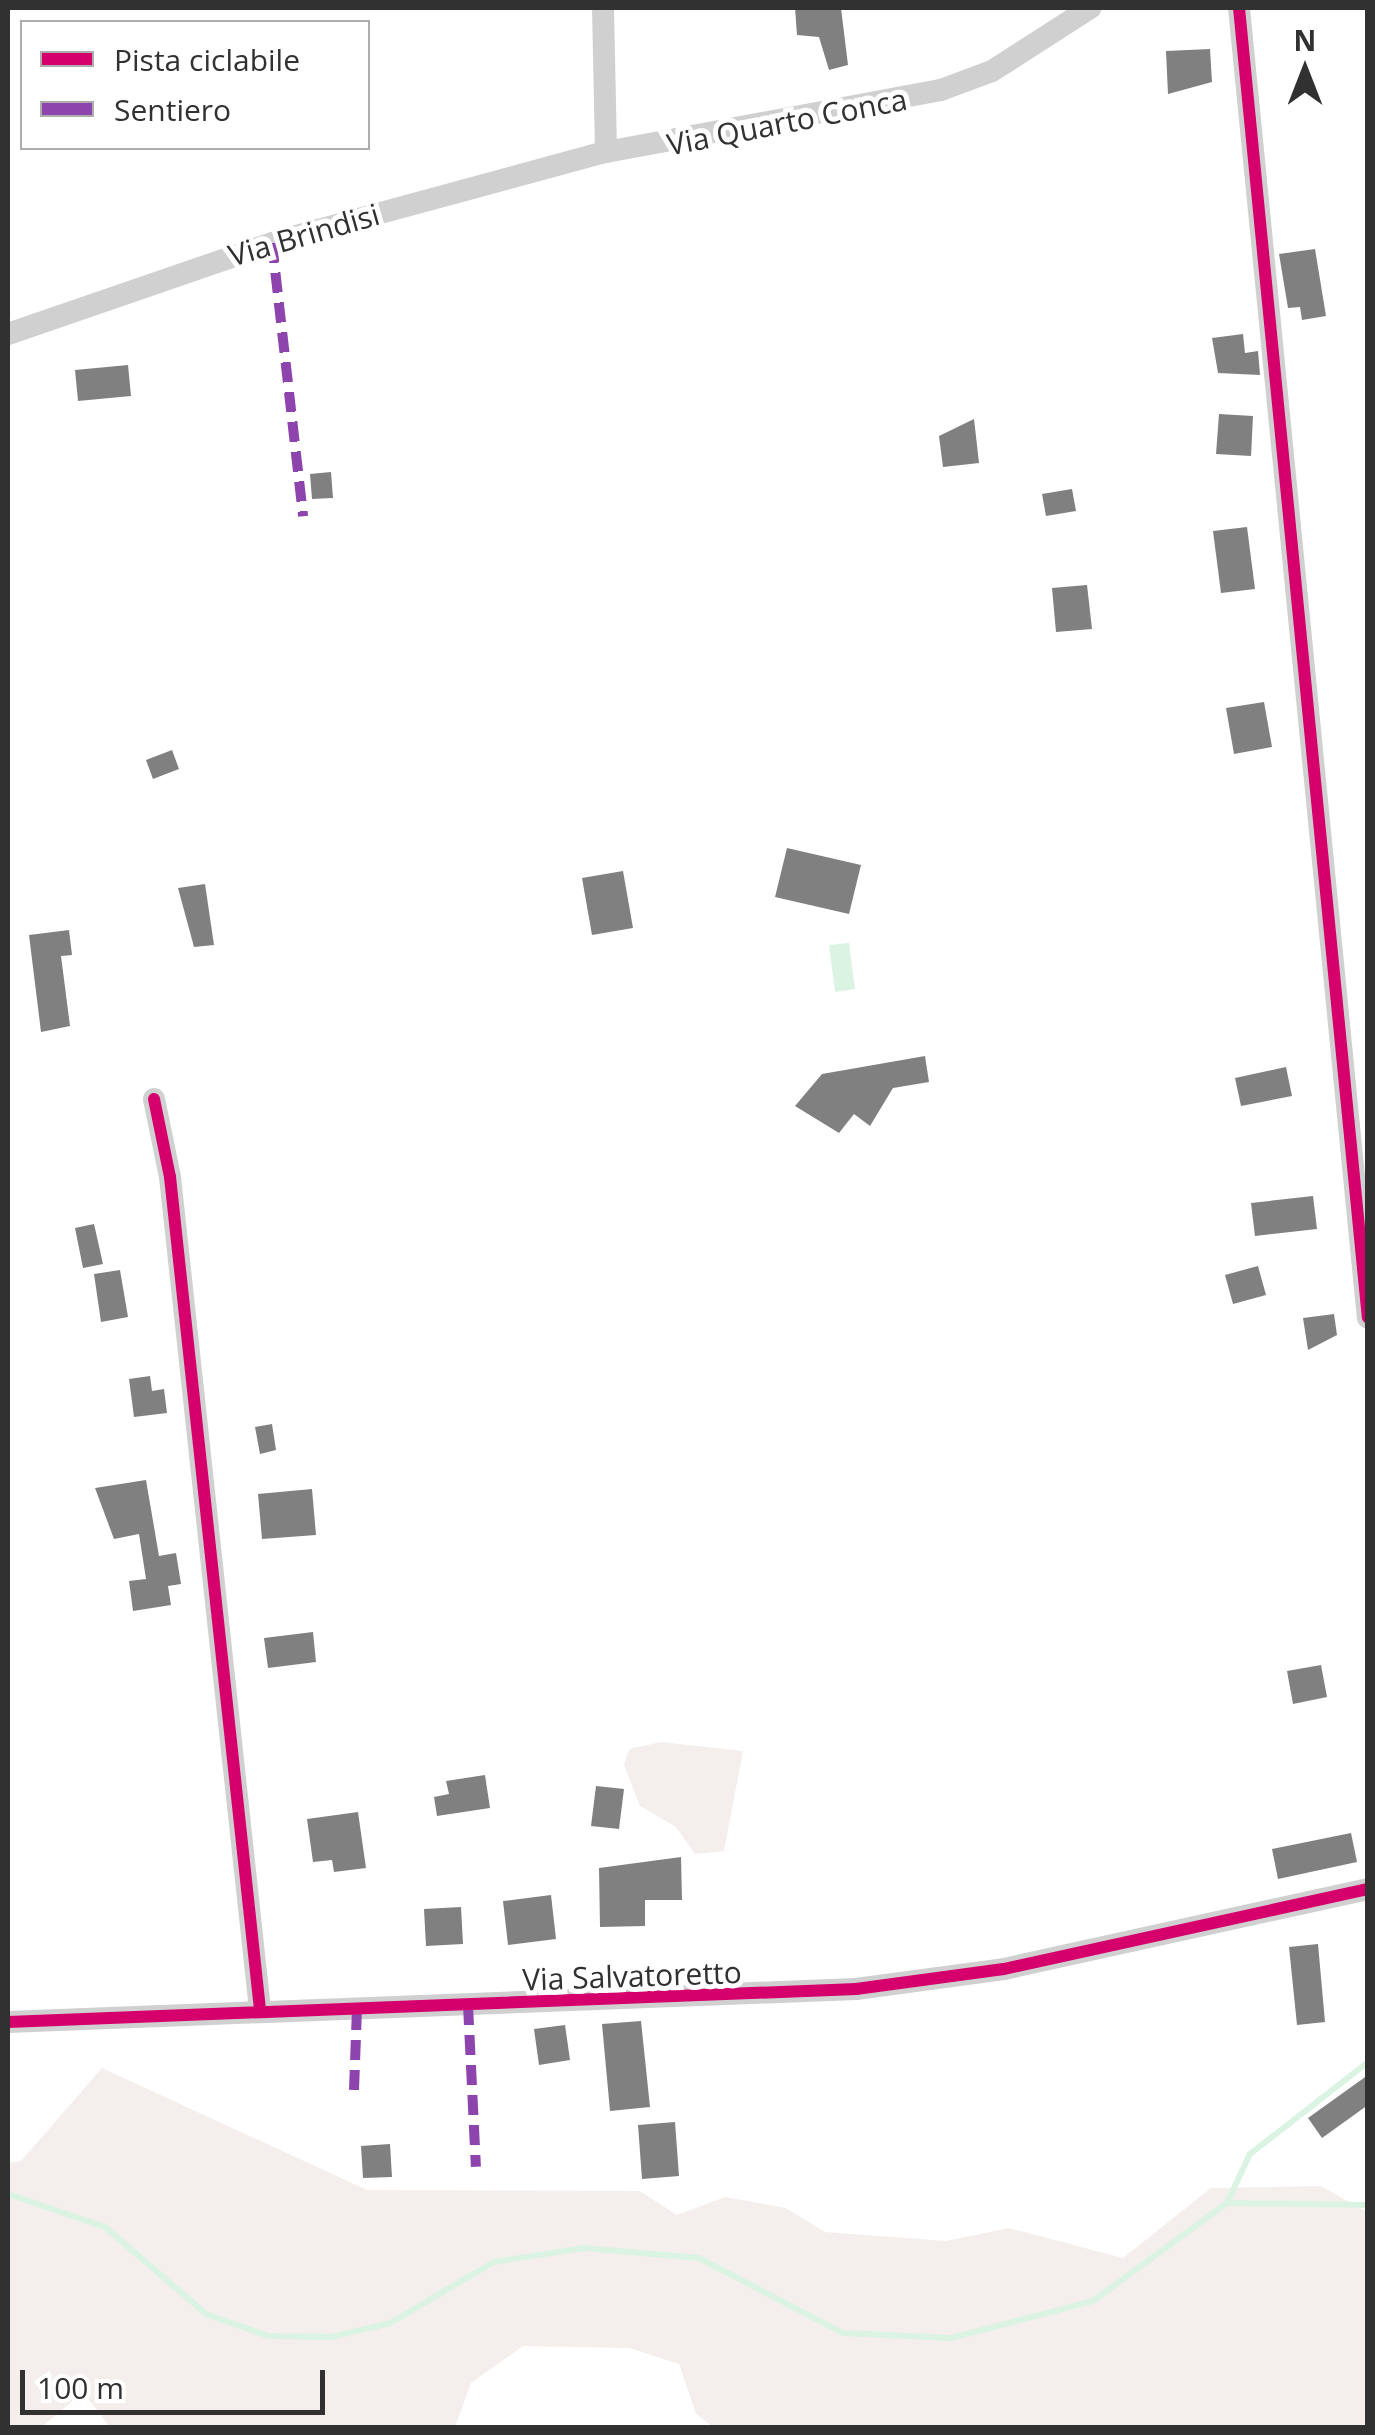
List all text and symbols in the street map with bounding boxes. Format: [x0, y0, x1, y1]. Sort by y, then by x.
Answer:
legend [20, 20, 370, 150]
north arrow [1255, 20, 1355, 120]
text: N [1294, 21, 1316, 59]
text: Pista ciclabile [114, 39, 300, 80]
street label: Via Quarto Conca [664, 81, 910, 163]
text: Sentiero [114, 89, 231, 130]
street label: Via Brindisi [224, 196, 384, 274]
street label: Via Salvatoretto [522, 1954, 742, 1998]
scale bar [25, 2350, 330, 2412]
text: 100 m [37, 2367, 124, 2408]

